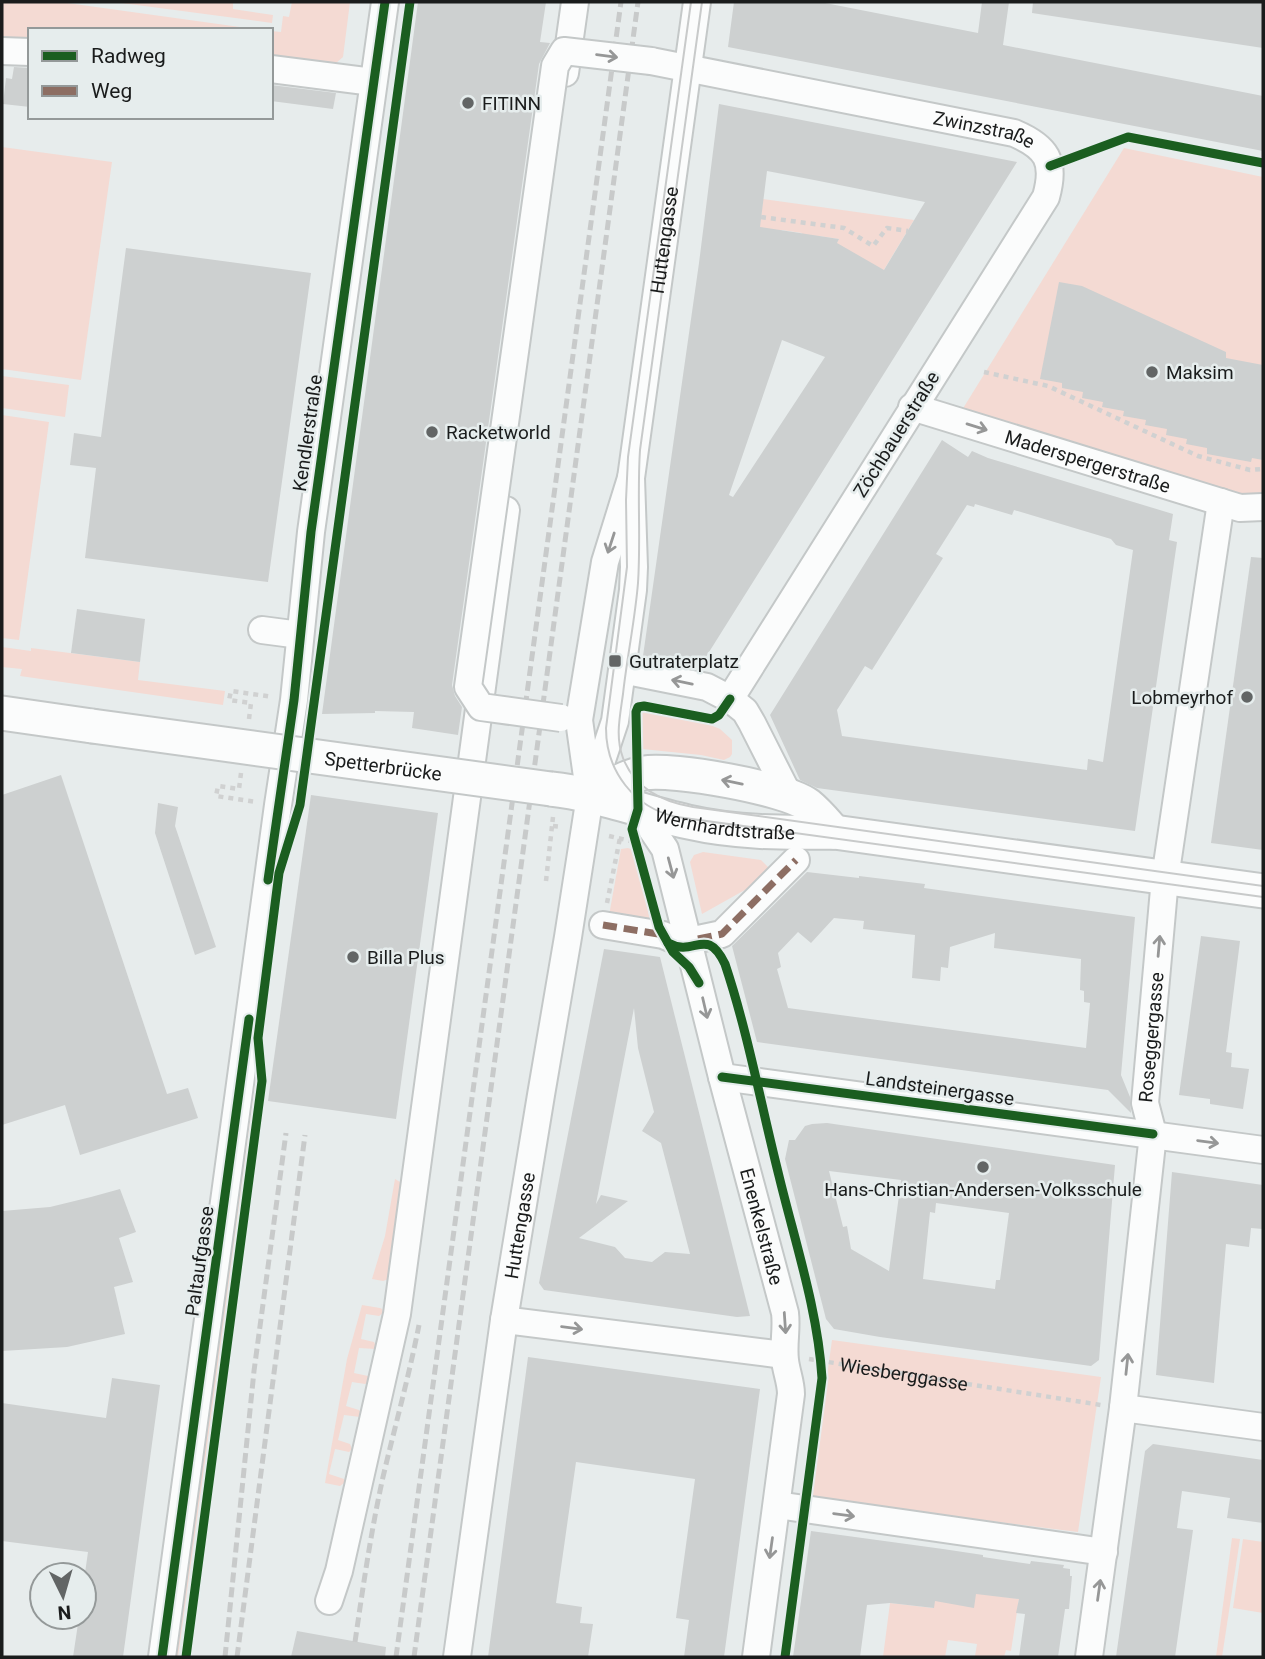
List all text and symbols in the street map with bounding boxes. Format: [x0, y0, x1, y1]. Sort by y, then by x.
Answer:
legend [28, 28, 273, 119]
text: Radweg [91, 44, 166, 68]
one-way arrow [595, 49, 618, 62]
text: Weg [91, 79, 132, 103]
place label: FITINN [482, 92, 541, 115]
marker: FITINN [460, 95, 476, 111]
street label: Zwinzstraße [931, 106, 1039, 153]
street label: Huttengasse [646, 185, 683, 295]
place label: Maksim [1166, 361, 1234, 384]
marker: Maksim [1144, 364, 1160, 380]
street label: Zöchbauerstraße [848, 367, 944, 502]
street label: Kendlerstraße [288, 373, 327, 493]
place label: Racketworld [446, 421, 551, 444]
one-way arrow [966, 422, 988, 435]
marker: Racketworld [424, 424, 440, 440]
street label: Maderspergerstraße [1002, 425, 1173, 498]
one-way arrow [604, 532, 616, 554]
place label: Gutraterplatz [629, 650, 739, 673]
marker: Gutraterplatz [607, 653, 623, 669]
one-way arrow [671, 675, 694, 689]
place label: Lobmeyrhof [1131, 686, 1233, 709]
marker: Lobmeyrhof [1239, 689, 1255, 705]
street label: Spetterbrücke [323, 747, 443, 786]
one-way arrow [721, 775, 744, 788]
street label: Wernhardtstraße [652, 803, 795, 844]
one-way arrow [665, 857, 678, 879]
one-way arrow [1153, 935, 1166, 957]
place label: Billa Plus [367, 946, 445, 969]
marker: Billa Plus [345, 949, 361, 965]
street label: Roseggergasse [1134, 971, 1169, 1103]
one-way arrow [699, 996, 712, 1018]
street label: Landsteinergasse [864, 1067, 1016, 1110]
one-way arrow [1196, 1136, 1219, 1149]
marker: Hans-Christian-Andersen-Volksschule [975, 1159, 991, 1175]
street label: Enenkelstraße [735, 1166, 788, 1288]
street label: Huttengasse [500, 1171, 540, 1281]
place label: Hans-Christian-Andersen-Volksschule [824, 1178, 1142, 1201]
street label: Paltaufgasse [180, 1205, 219, 1318]
one-way arrow [779, 1311, 792, 1334]
one-way arrow [560, 1322, 583, 1335]
street label: Wiesberggasse [838, 1353, 970, 1396]
one-way arrow [1121, 1353, 1134, 1376]
one-way arrow [832, 1508, 855, 1521]
one-way arrow [764, 1536, 777, 1559]
north arrow [28, 1561, 98, 1631]
one-way arrow [1092, 1579, 1105, 1602]
text: N [57, 1600, 72, 1624]

